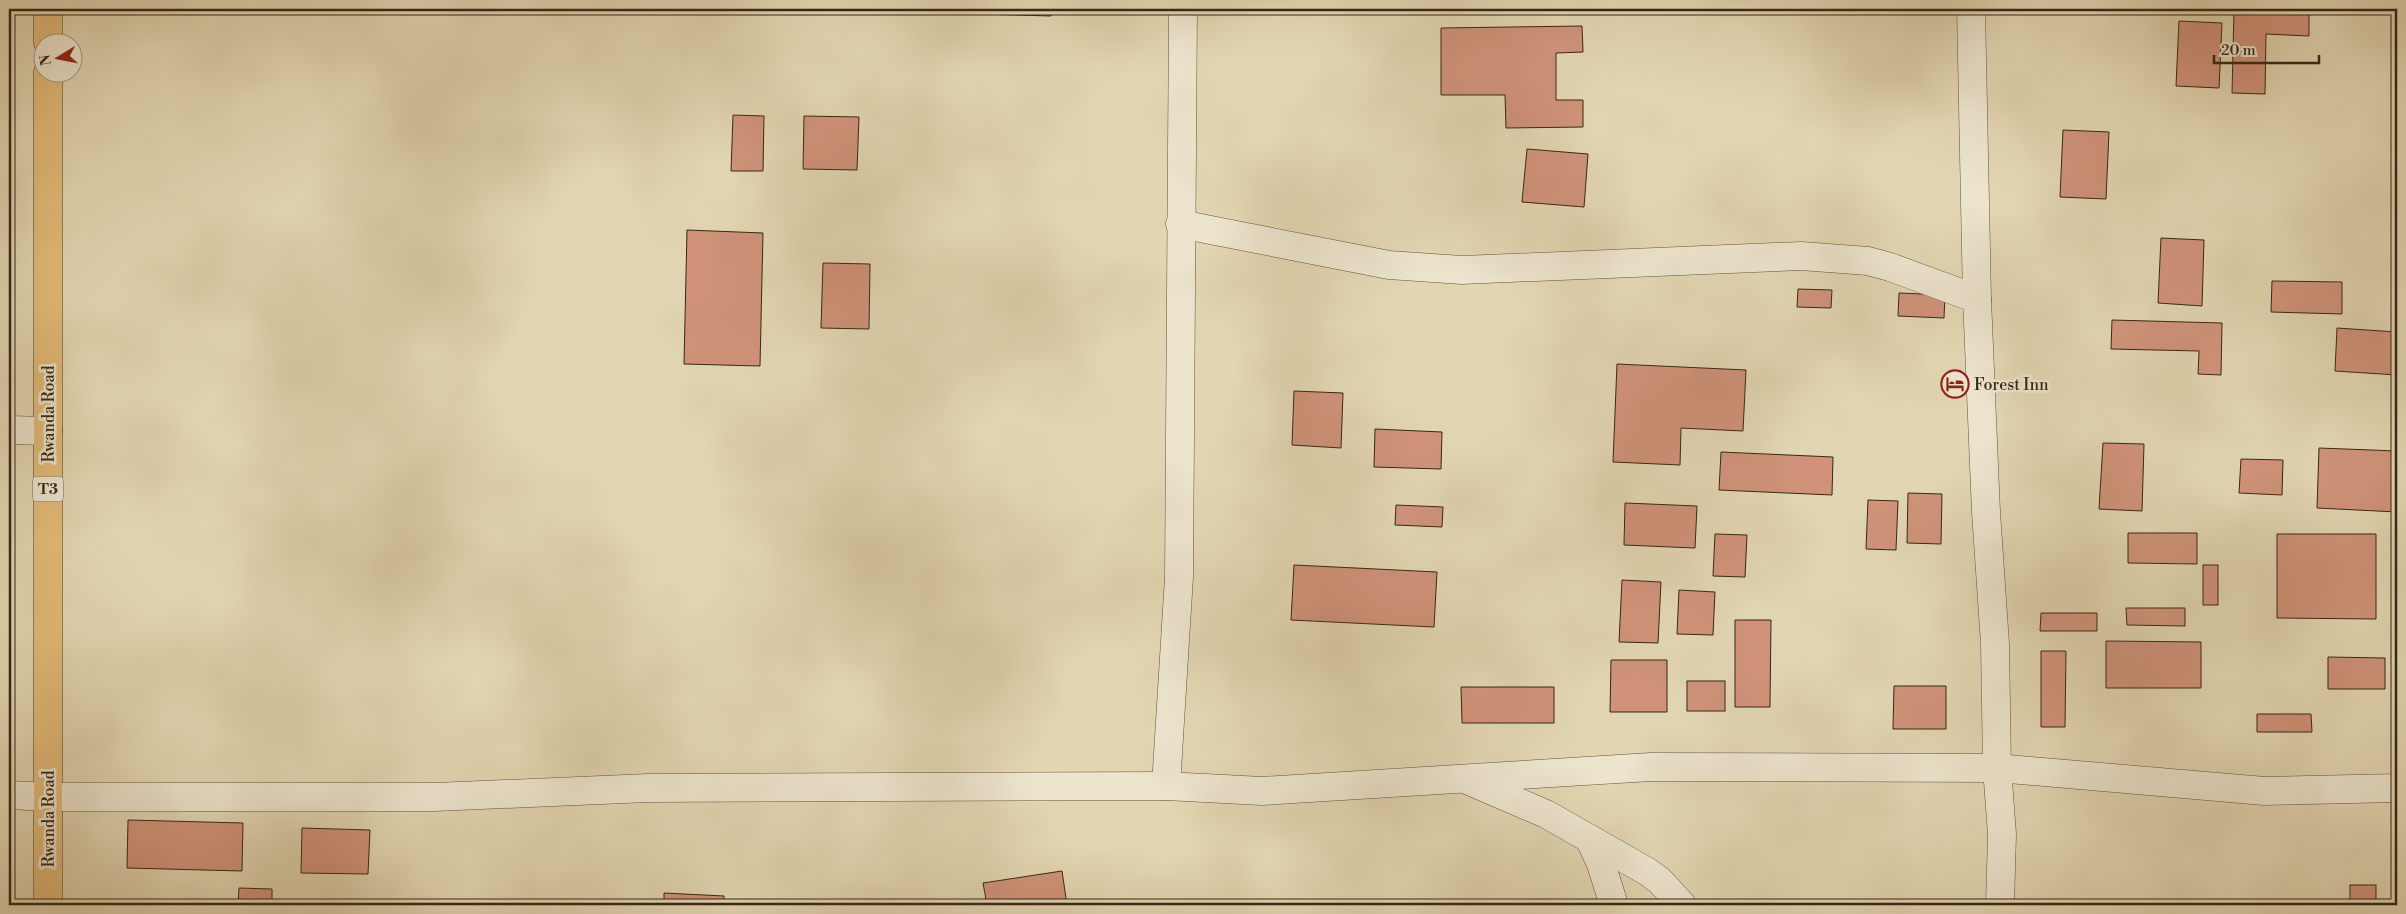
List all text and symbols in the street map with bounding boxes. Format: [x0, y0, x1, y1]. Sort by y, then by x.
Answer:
north arrow [32, 32, 82, 82]
scale bar [2214, 32, 2318, 64]
text: 20 m [2221, 41, 2256, 60]
text: N [36, 53, 56, 67]
street label: Rwanda Road [39, 365, 59, 463]
hotel icon: Forest Inn [1940, 369, 1970, 399]
place label: Forest Inn [1974, 375, 2049, 395]
road number: T3 [33, 476, 63, 502]
street label: Rwanda Road [39, 770, 59, 868]

